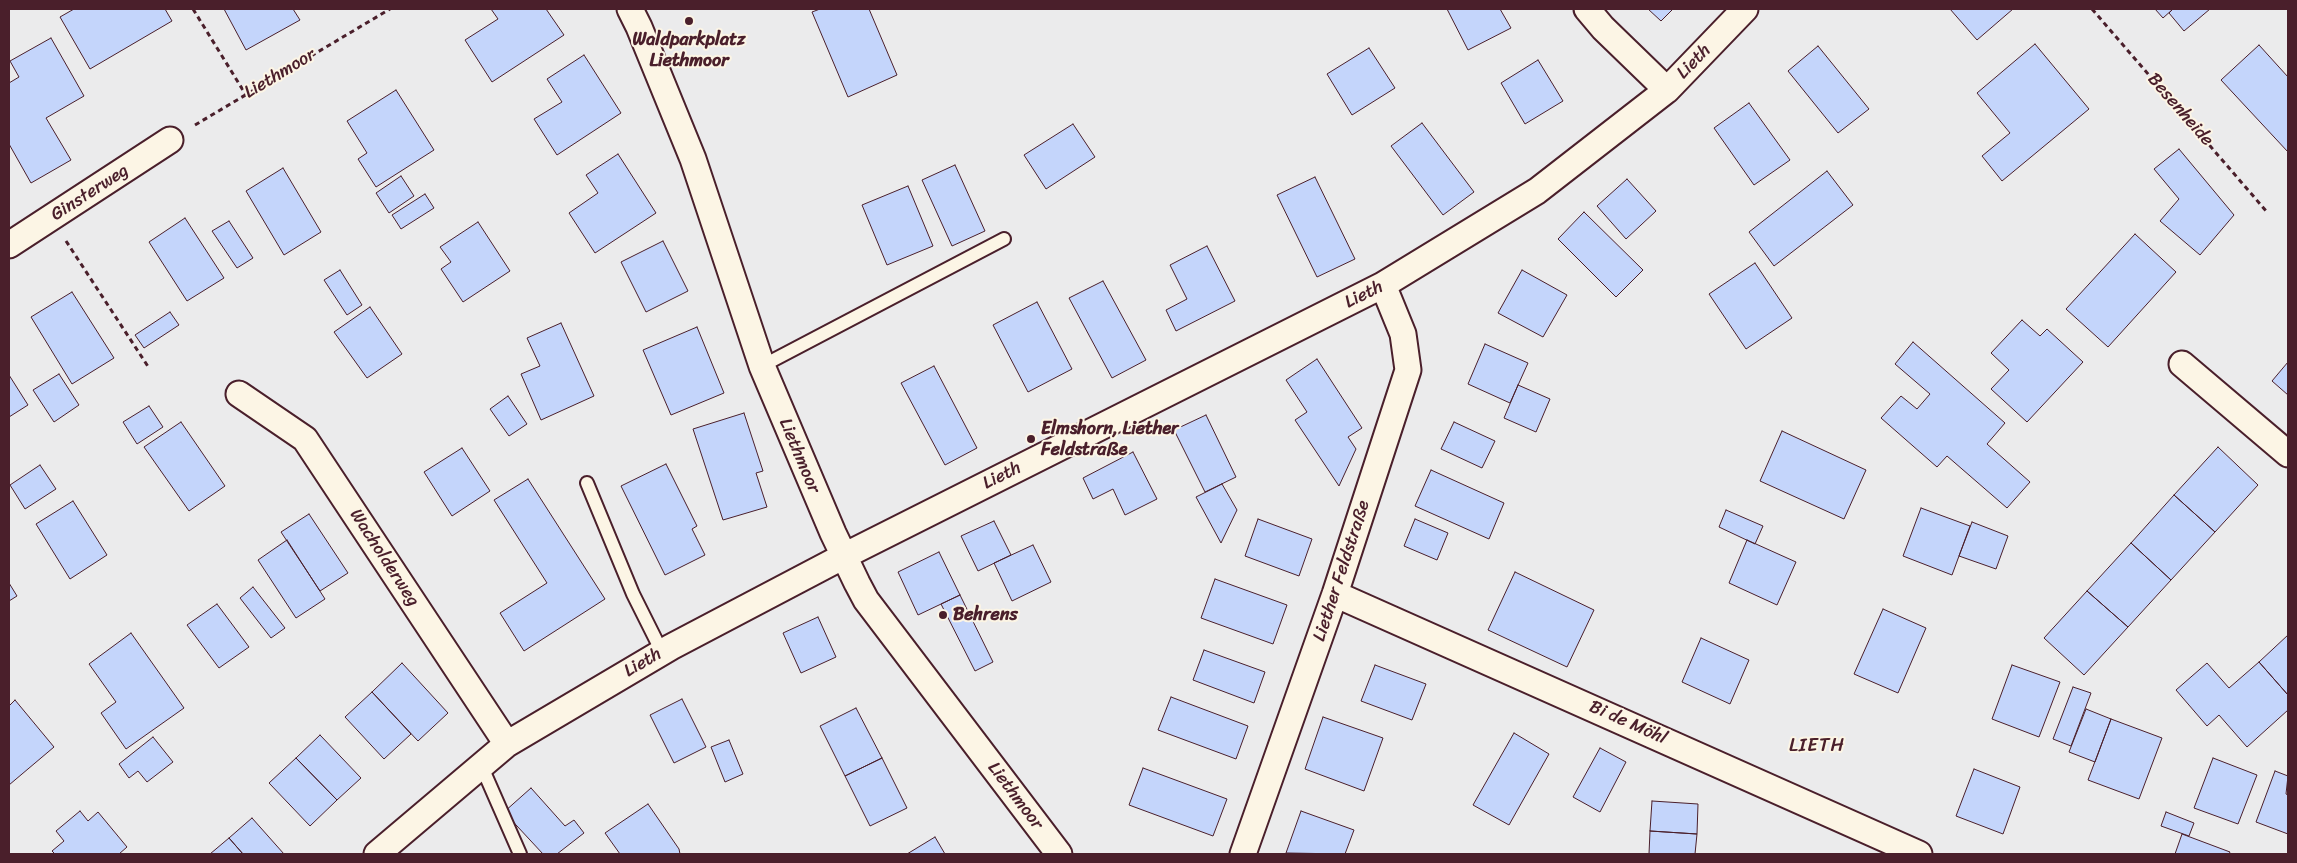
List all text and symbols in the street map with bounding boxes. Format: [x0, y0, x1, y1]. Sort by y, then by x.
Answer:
marker: Waldparkplatz Liethmoor [683, 15, 695, 27]
place label: Waldparkplatz Liethmoor [632, 29, 746, 72]
street label: Lieth [1672, 40, 1716, 84]
street label: Liethmoor [241, 44, 319, 104]
street label: Besenheide [2142, 69, 2218, 151]
street label: Ginsterweg [47, 160, 133, 226]
street label: Lieth [1341, 276, 1387, 314]
street label: Liethmoor [774, 415, 824, 497]
place label: Elmshorn, Liether Feldstraße [1041, 418, 1178, 460]
marker: Elmshorn, Liether Feldstraße [1025, 433, 1037, 445]
street label: Lieth [979, 457, 1025, 495]
street label: Liether Feldstraße [1309, 498, 1375, 644]
street label: Wacholderweg [344, 505, 424, 611]
place label: Behrens [953, 604, 1018, 626]
marker: Behrens [937, 609, 949, 621]
street label: Lieth [620, 643, 666, 683]
street label: Bi de Möhl [1586, 696, 1670, 750]
district label: LIETH [1789, 735, 1845, 757]
street label: Liethmoor [983, 758, 1047, 834]

